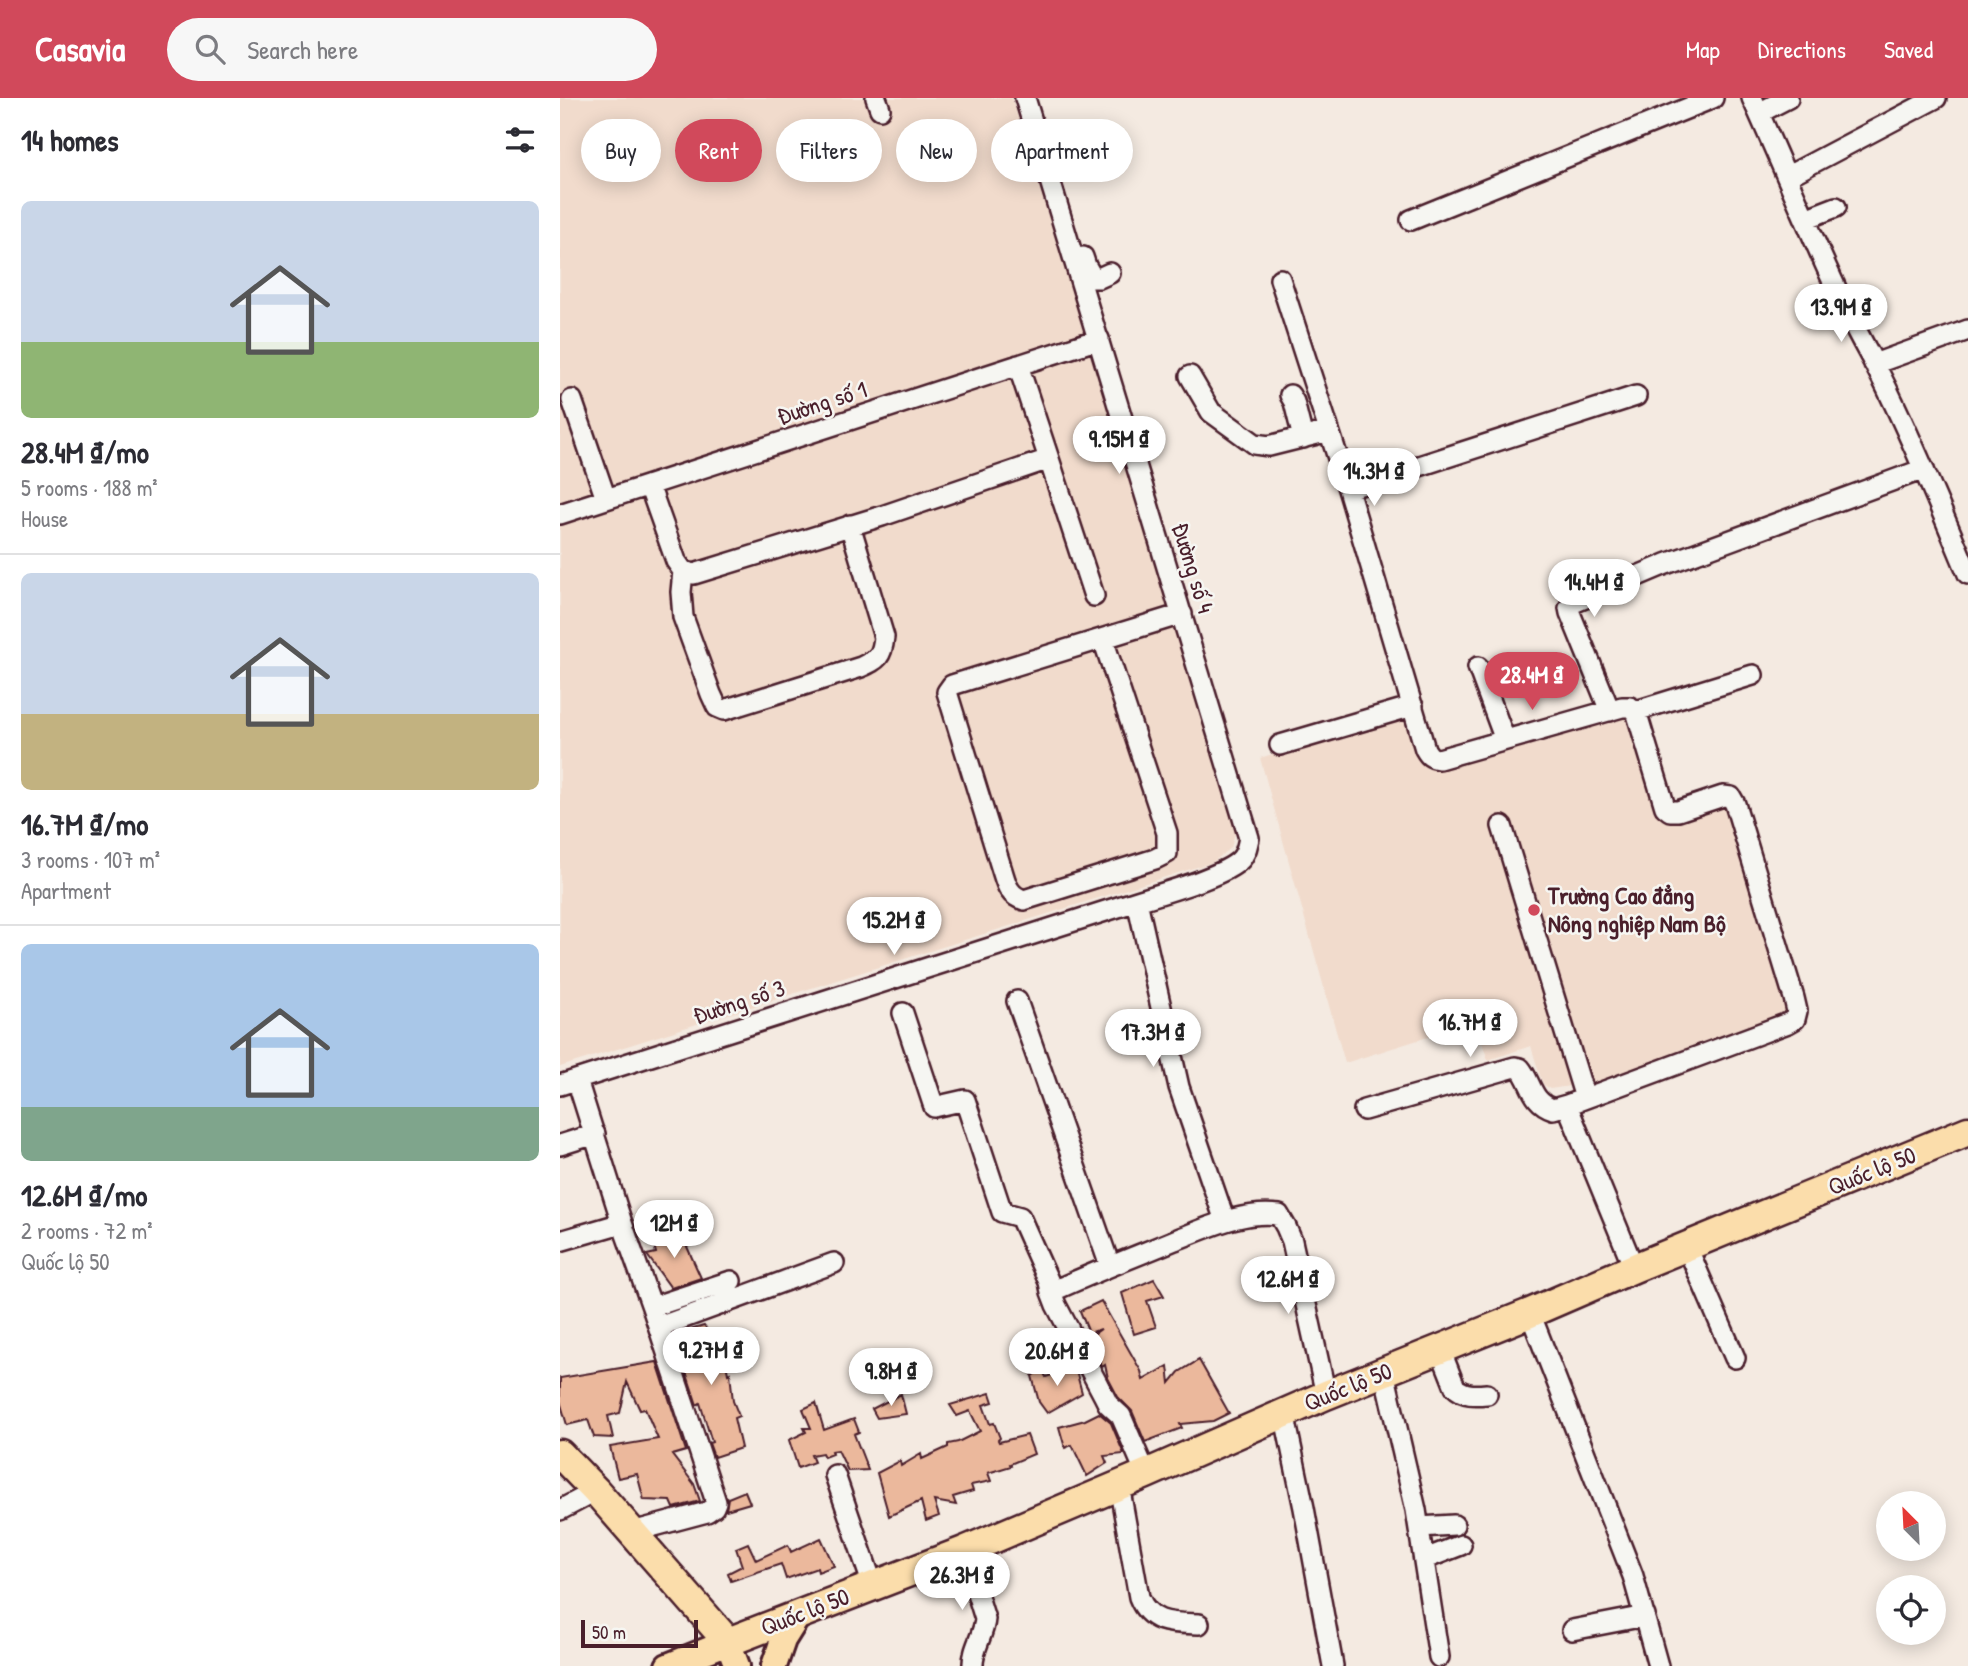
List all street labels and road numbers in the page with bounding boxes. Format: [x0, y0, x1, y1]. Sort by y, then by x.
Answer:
street label: Đường số 1 [773, 373, 871, 432]
street label: Đường số 4 [1165, 519, 1223, 617]
street label: Đường số 3 [689, 971, 789, 1031]
street label: Quốc lộ 50 [1823, 1138, 1920, 1202]
street label: Quốc lộ 50 [1299, 1354, 1396, 1418]
street label: Quốc lộ 50 [756, 1580, 853, 1643]

